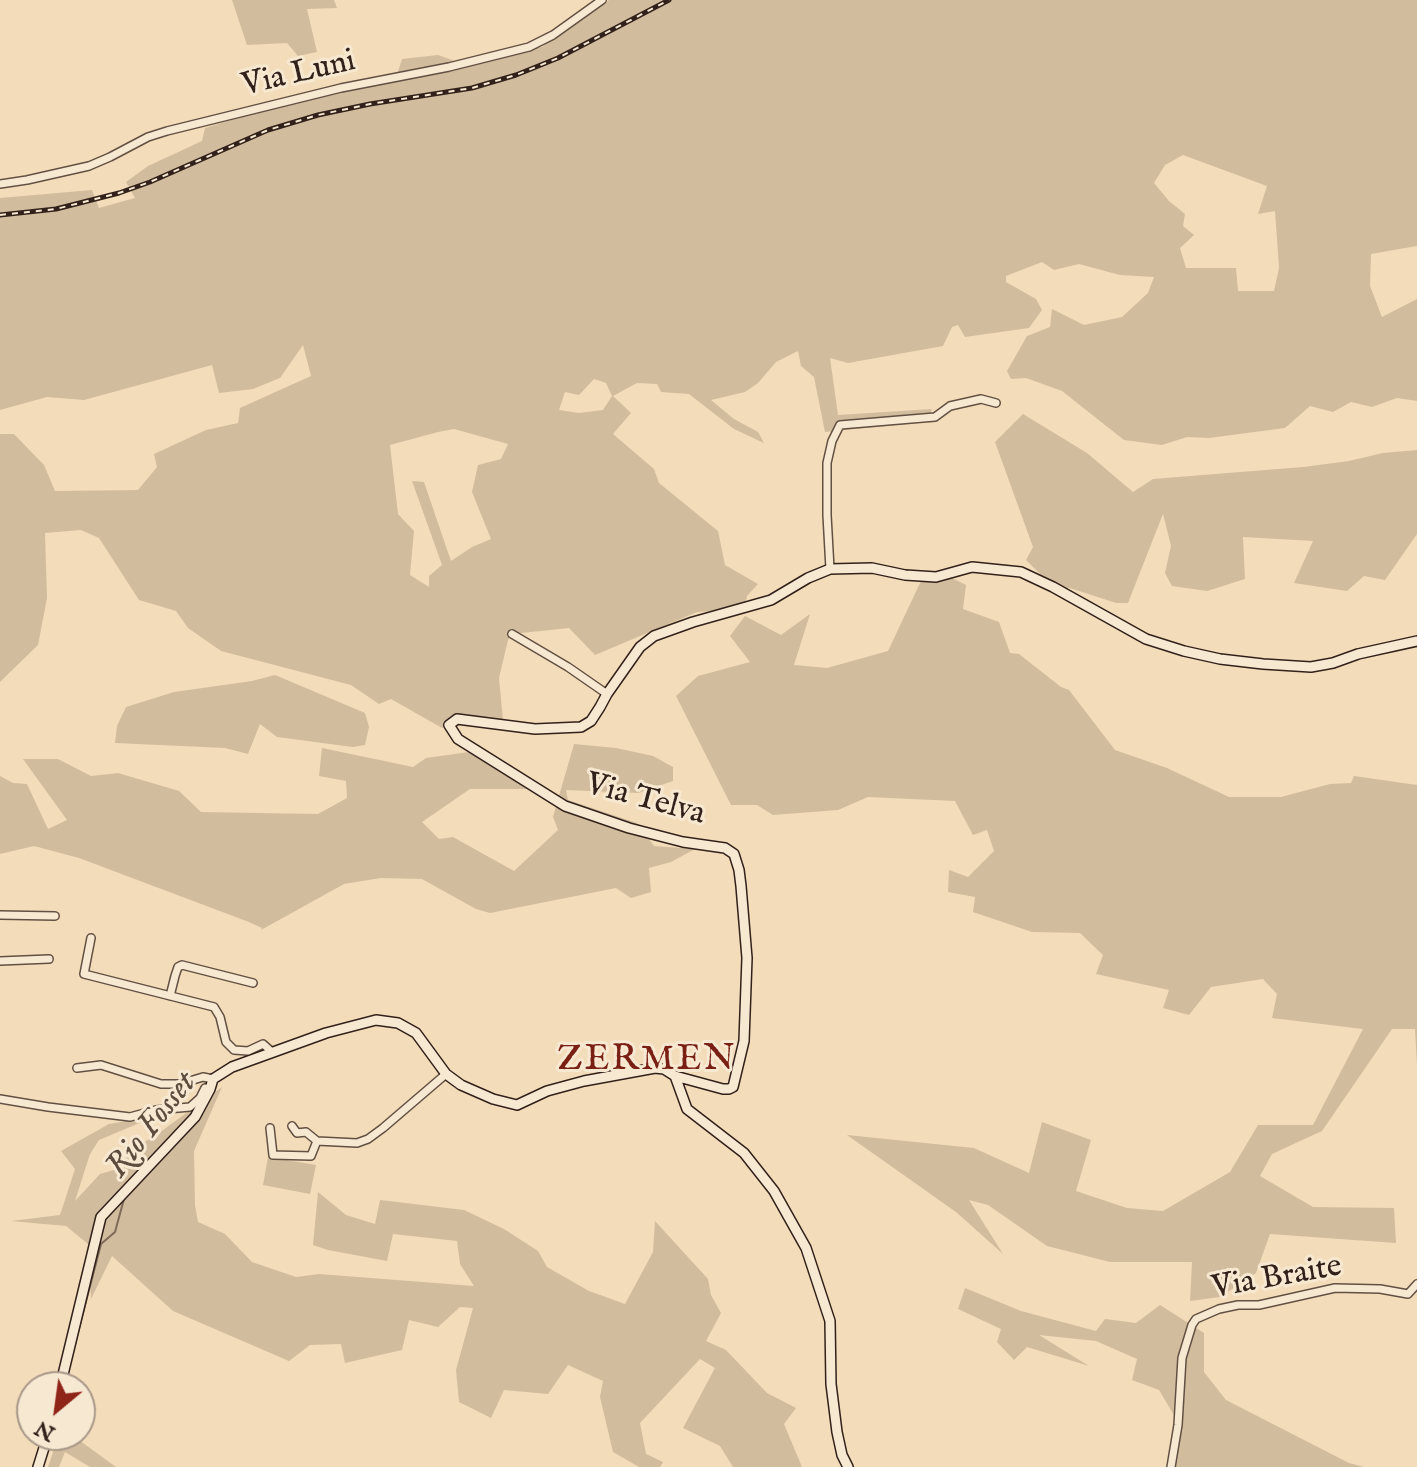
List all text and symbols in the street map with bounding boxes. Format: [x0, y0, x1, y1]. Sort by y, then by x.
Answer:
street label: Via Luni [239, 43, 359, 107]
street label: Via Telva [581, 767, 709, 835]
district label: ZERMEN [557, 1040, 737, 1084]
water label: Rio Fosset [99, 1065, 207, 1187]
street label: Via Braite [1209, 1249, 1345, 1309]
north arrow [16, 1371, 96, 1451]
text: N [30, 1413, 60, 1447]

